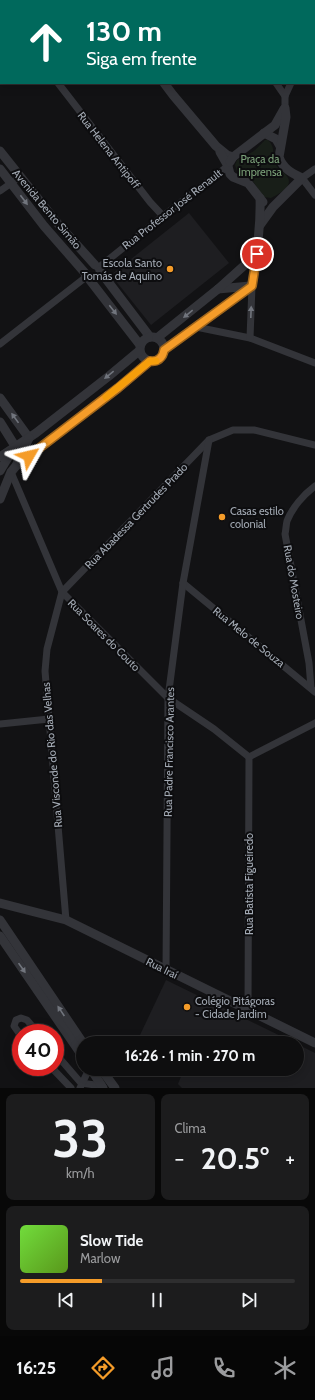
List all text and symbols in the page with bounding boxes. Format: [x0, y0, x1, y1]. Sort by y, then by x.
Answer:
text: 130 m [86, 14, 162, 48]
icon: ahead [20, 16, 72, 68]
text: Siga em frente [86, 48, 197, 70]
street label: Rua Helena Antipoff [75, 109, 144, 191]
park label: Praça da Imprensa [238, 152, 282, 179]
street label: Avenida Bento Simão [10, 166, 84, 252]
street label: Rua Professor José Renault [119, 166, 225, 252]
one-way arrow [20, 194, 28, 205]
pin [240, 237, 274, 271]
icon: arrive [246, 243, 268, 265]
place label: Escola Santo Tomás de Aquino [82, 256, 162, 283]
marker: Escola Santo Tomás de Aquino [165, 264, 175, 274]
one-way arrow [109, 305, 117, 316]
one-way arrow [248, 305, 254, 318]
one-way arrow [183, 309, 194, 318]
one-way arrow [104, 371, 115, 380]
one-way arrow [11, 413, 19, 423]
position arrow [8, 435, 50, 477]
street label: Rua Abadessa Gertrudes Prado [82, 460, 190, 572]
place label: Casas estilo colonial [230, 504, 284, 531]
marker: Casas estilo colonial [217, 512, 227, 522]
street label: Rua do Mosteiro [281, 544, 307, 620]
street label: Rua Soares do Couto [65, 596, 143, 674]
street label: Rua Melo de Souza [210, 604, 288, 671]
street label: Rua Visconde do Rio das Velhas [39, 681, 65, 828]
street label: Rua Padre Francisco Arantes [161, 687, 177, 817]
street label: Rua Batista Figueiredo [242, 833, 256, 935]
street label: Rua Iraí [144, 954, 181, 982]
one-way arrow [18, 963, 26, 973]
place label: Colégio Pitágoras - Cidade Jardim [195, 994, 275, 1021]
marker: Colégio Pitágoras - Cidade Jardim [182, 1002, 192, 1012]
one-way arrow [57, 1006, 65, 1016]
speed limit sign: 40 [12, 1024, 64, 1076]
text: 16:26 · 1 min · 270 m [125, 1047, 255, 1065]
text: 33 [52, 1107, 108, 1170]
text: Clima [175, 1120, 206, 1136]
text: 20.5° [201, 1140, 269, 1177]
text: − [175, 1145, 184, 1172]
text: + [285, 1145, 295, 1172]
text: km/h [66, 1165, 94, 1181]
text: Slow Tide [80, 1232, 143, 1250]
text: Marlow [80, 1250, 120, 1266]
icon: previous [55, 1289, 77, 1311]
icon: pause [146, 1289, 168, 1311]
icon: next [238, 1289, 260, 1311]
icon: directions [89, 1354, 117, 1382]
icon: music [149, 1354, 177, 1382]
icon: phone [210, 1354, 238, 1382]
icon: climate [271, 1354, 299, 1382]
text: 16:25 [16, 1357, 56, 1379]

